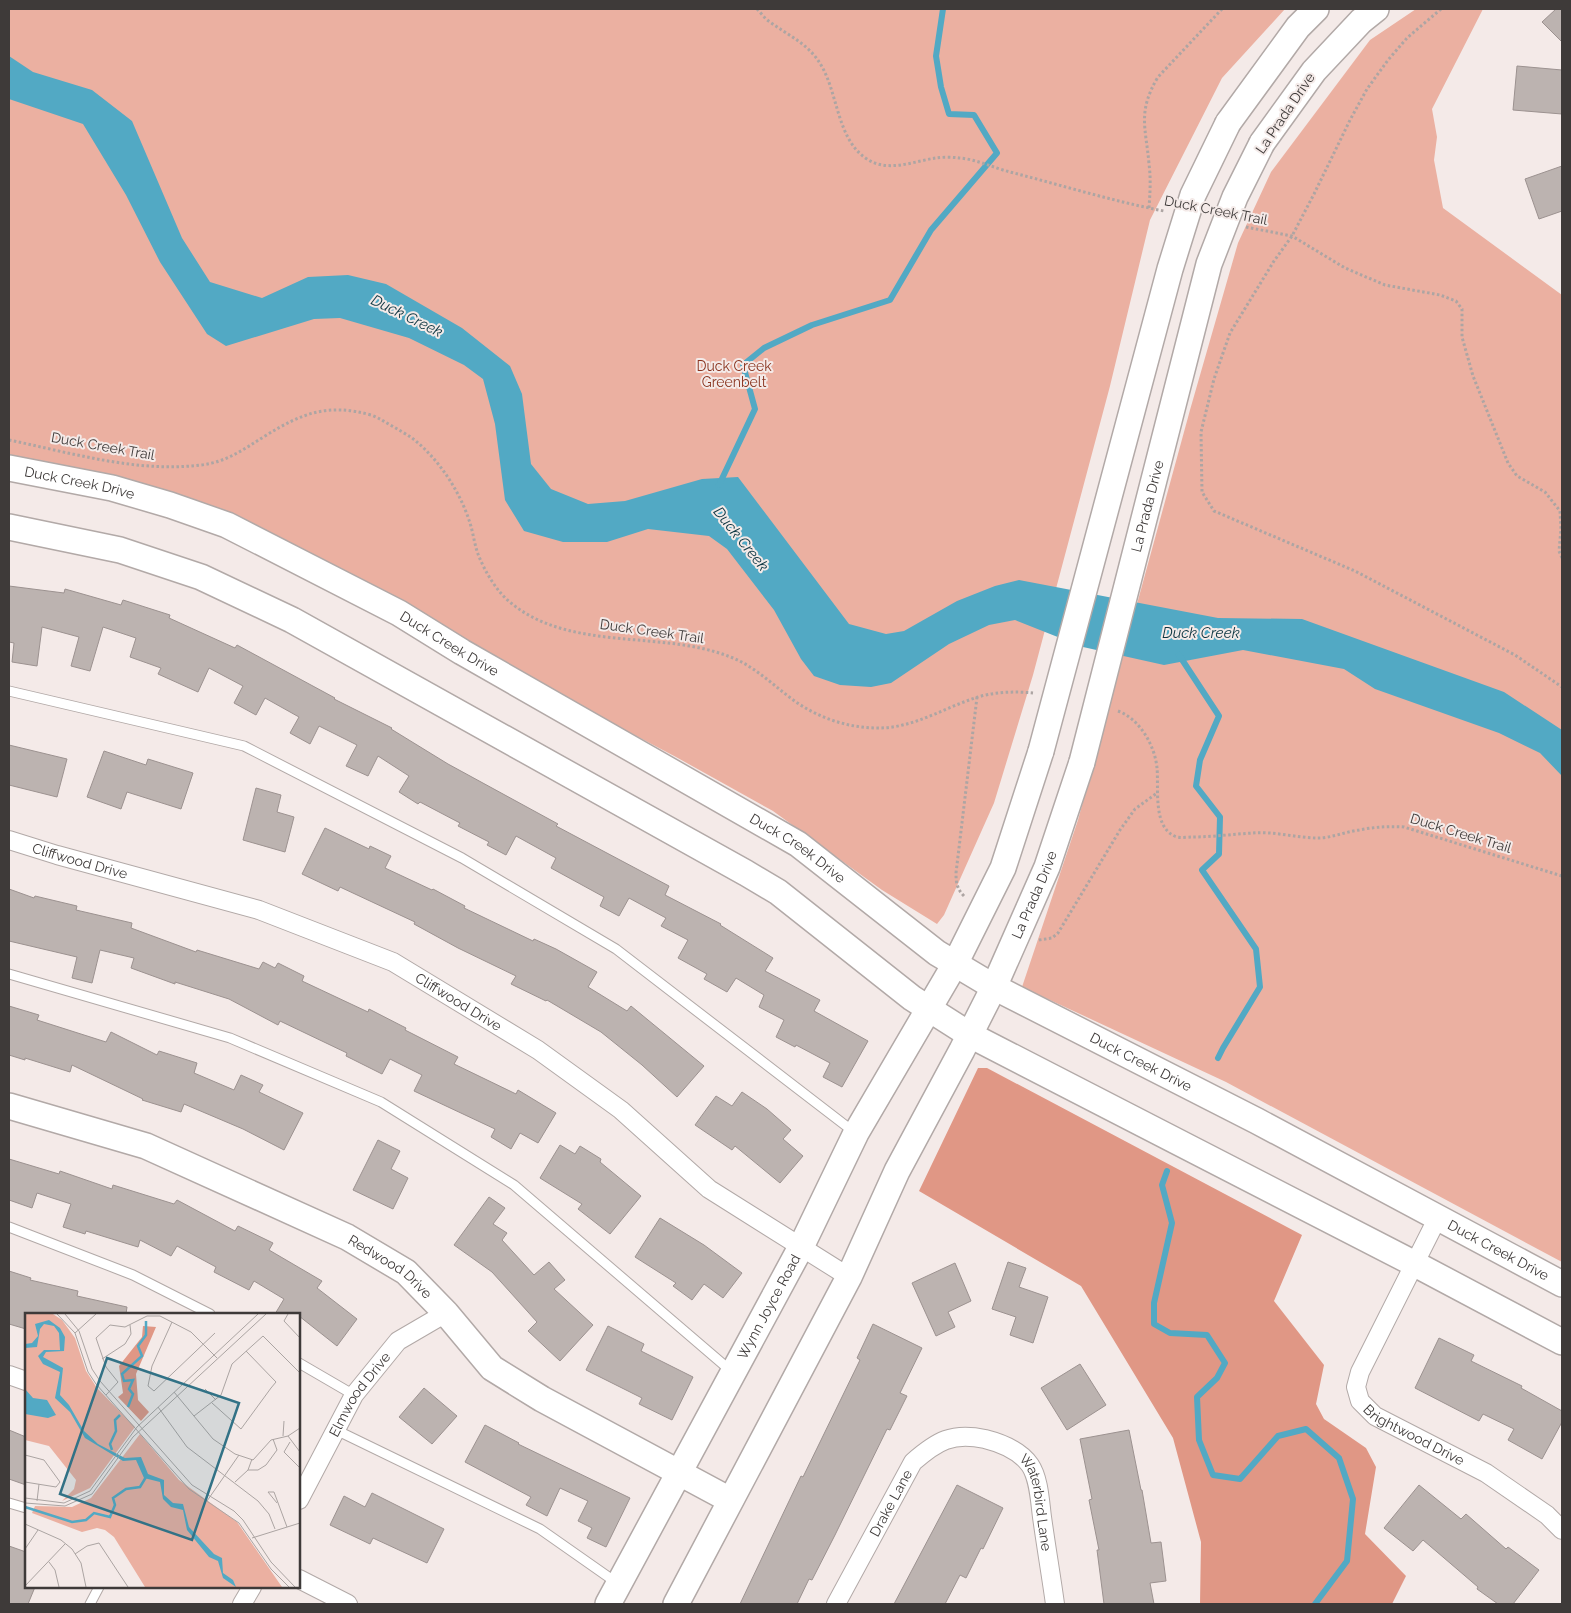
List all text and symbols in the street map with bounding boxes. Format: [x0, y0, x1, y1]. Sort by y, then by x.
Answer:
street label: La Prada Drive [1252, 70, 1318, 156]
street label: Duck Creek Trail [1163, 192, 1269, 228]
water label: Duck Creek [368, 291, 446, 341]
park label: Duck Creek Greenbelt [696, 358, 772, 390]
street label: Duck Creek Trail [50, 429, 156, 463]
street label: La Prada Drive [1128, 459, 1167, 554]
street label: Duck Creek Drive [23, 463, 136, 502]
water label: Duck Creek [710, 503, 772, 575]
street label: Duck Creek Drive [397, 608, 502, 679]
street label: Duck Creek Trail [599, 616, 705, 646]
water label: Duck Creek [1162, 624, 1240, 642]
street label: Duck Creek Drive [747, 810, 849, 886]
street label: Duck Creek Trail [1408, 810, 1514, 856]
street label: Cliffwood Drive [30, 840, 129, 882]
street label: La Prada Drive [1008, 849, 1060, 941]
street label: Cliffwood Drive [412, 969, 505, 1034]
street label: Duck Creek Drive [1087, 1029, 1195, 1094]
street label: Duck Creek Drive [1445, 1217, 1552, 1284]
street label: Redwood Drive [345, 1232, 435, 1302]
street label: Wynn Joyce Road [734, 1252, 804, 1362]
inset map [25, 1313, 300, 1588]
street label: Elmwood Drive [326, 1349, 394, 1439]
street label: Brightwood Drive [1360, 1401, 1467, 1468]
street label: Waterbird Lane [1016, 1451, 1055, 1552]
street label: Drake Lane [866, 1467, 915, 1539]

